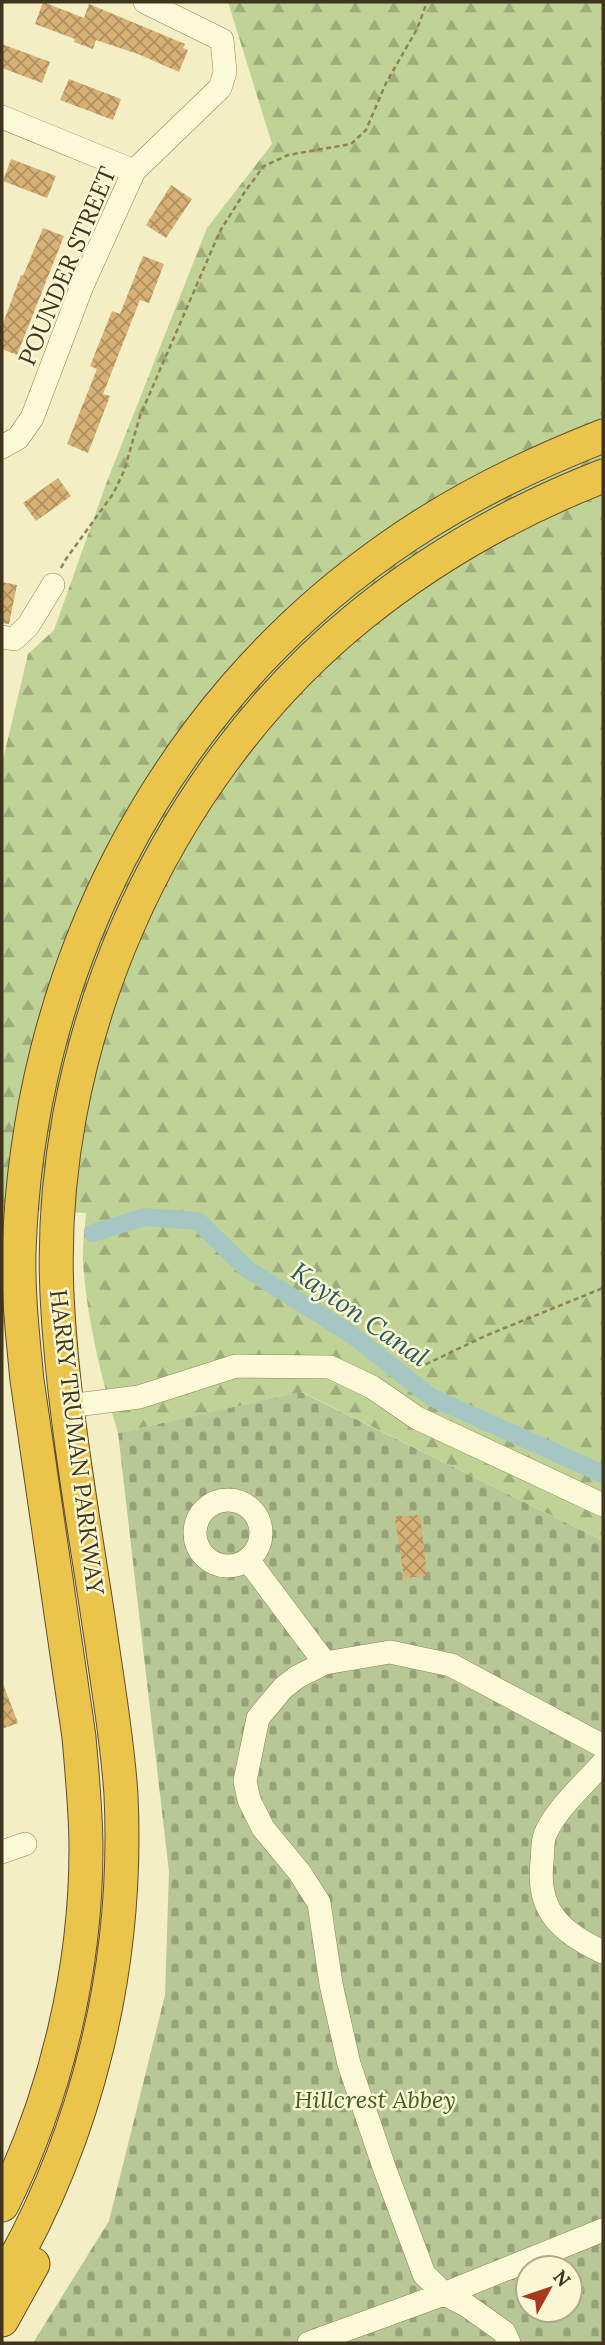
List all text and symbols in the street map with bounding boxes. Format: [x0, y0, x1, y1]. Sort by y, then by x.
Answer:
street label: POUNDER STREET [11, 162, 123, 370]
water label: Kayton Canal [285, 1255, 436, 1374]
street label: HARRY TRUMAN PARKWAY [43, 1287, 111, 1597]
park label: Hillcrest Abbey [294, 2084, 456, 2115]
north arrow [514, 2254, 584, 2324]
text: N [548, 2265, 576, 2292]

